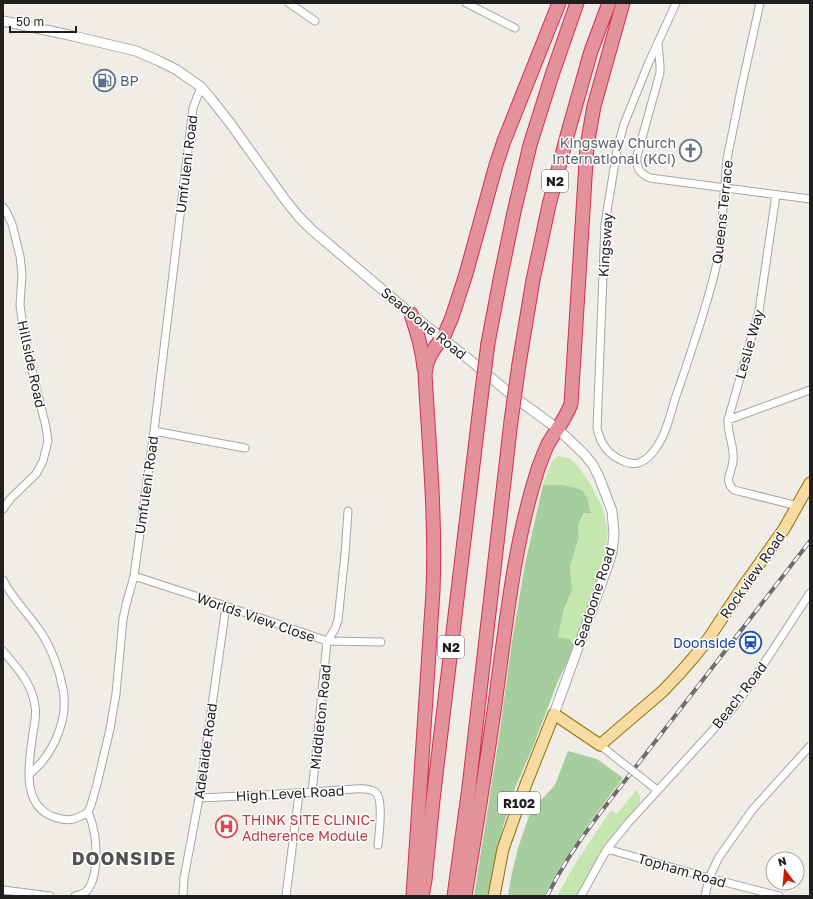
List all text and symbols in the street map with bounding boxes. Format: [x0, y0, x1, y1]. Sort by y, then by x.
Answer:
scale bar [10, 8, 76, 34]
text: 50 m [16, 14, 44, 29]
fuel station icon: BP [91, 67, 117, 93]
place label: BP [120, 72, 139, 89]
street label: Umfuleni Road [172, 114, 200, 214]
place label: Kingsway Church International (KCi) [552, 134, 676, 167]
church icon: Kingsway Church International (KCi) [678, 137, 704, 163]
street label: Queens Terrace [708, 159, 736, 265]
road number: N2 [542, 170, 568, 192]
street label: Kingsway [594, 212, 616, 278]
street label: Seadoone Road [378, 283, 470, 363]
street label: Leslie Way [731, 307, 767, 381]
street label: Hillside Road [14, 319, 50, 409]
street label: Umfuleni Road [131, 435, 161, 535]
street label: Rockview Road [716, 528, 788, 622]
street label: Seadoone Road [570, 544, 618, 650]
street label: Worlds View Close [194, 589, 318, 645]
station icon: Doonside [738, 629, 764, 655]
place label: Doonside [673, 634, 736, 651]
road number: N2 [438, 636, 464, 658]
street label: Beach Road [708, 658, 770, 732]
street label: Middleton Road [306, 663, 334, 771]
street label: Adelaide Road [190, 702, 220, 800]
street label: High Level Road [235, 782, 345, 804]
road number: R102 [498, 792, 540, 814]
place label: THINK SITE CLINIC- Adherence Module [242, 811, 375, 844]
hospital icon: THINK SITE CLINIC- Adherence Module [213, 814, 239, 840]
district label: DOONSIDE [72, 847, 176, 869]
street label: Topham Road [636, 849, 728, 891]
north arrow [765, 851, 805, 891]
text: N [776, 854, 788, 868]

